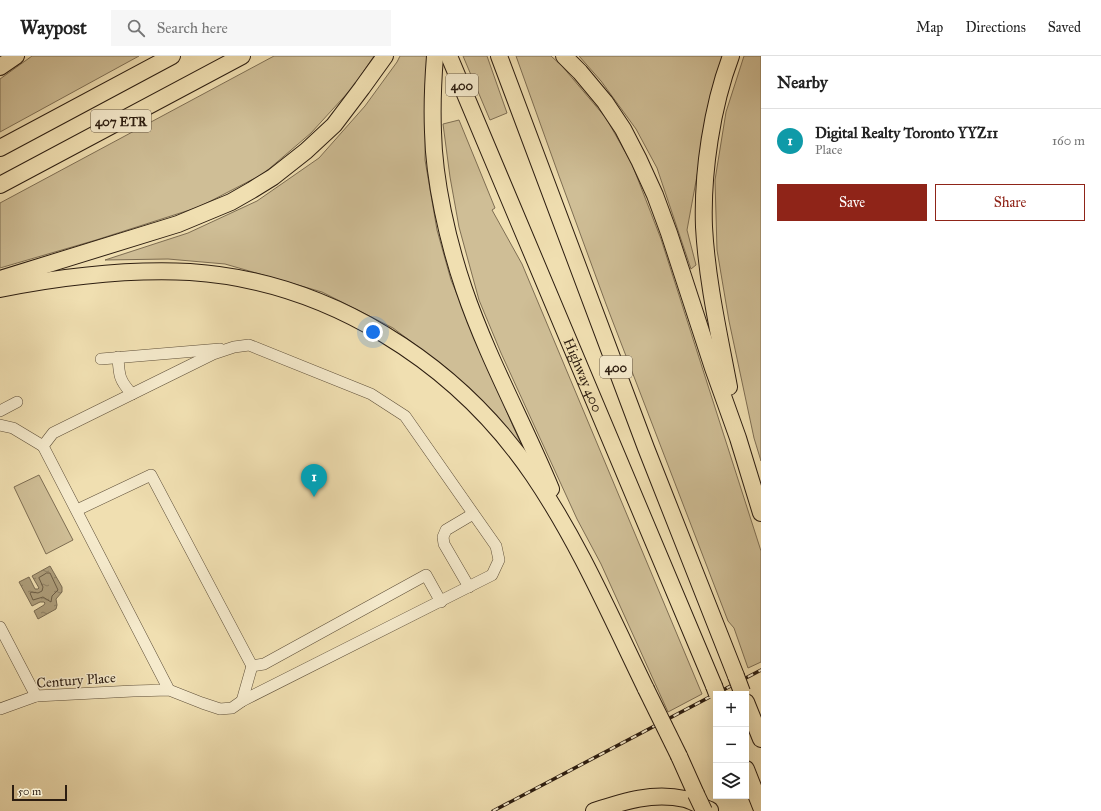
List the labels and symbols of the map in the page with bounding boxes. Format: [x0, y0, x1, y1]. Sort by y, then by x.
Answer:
road number: 400 [446, 74, 478, 96]
road number: 407 ETR [91, 110, 151, 132]
your location [363, 322, 383, 342]
street label: Highway 400 [560, 336, 606, 415]
road number: 400 [600, 356, 632, 378]
pin: 1 [301, 464, 327, 497]
street label: Century Place [36, 669, 116, 692]
scale bar [12, 783, 67, 802]

